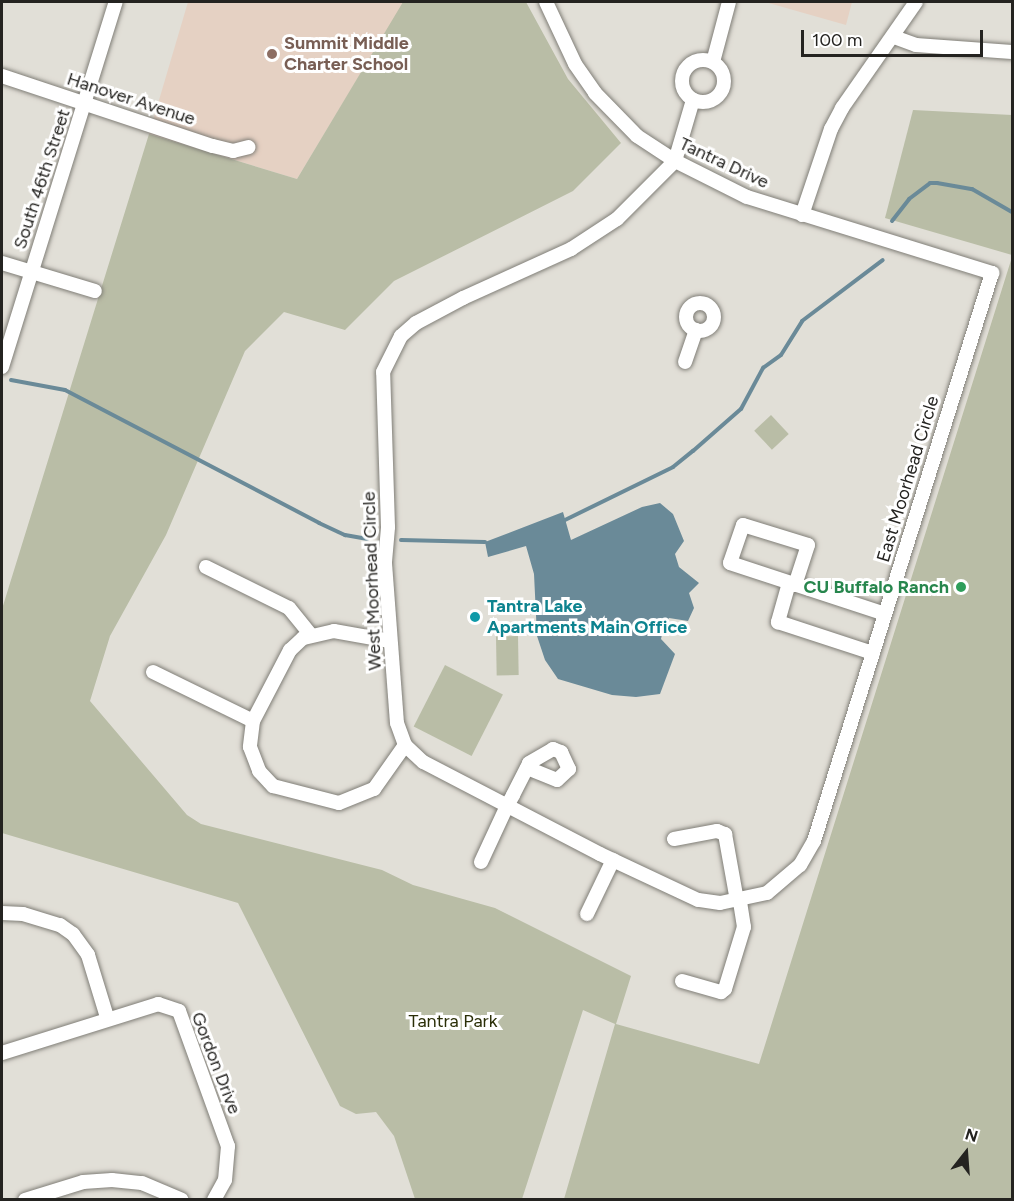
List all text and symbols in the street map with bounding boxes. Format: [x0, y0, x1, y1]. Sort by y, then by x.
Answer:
scale bar [804, 18, 986, 56]
text: 100 m [812, 29, 862, 51]
place label: Summit Middle Charter School [284, 33, 409, 76]
marker: Summit Middle Charter School [265, 47, 279, 61]
street label: Hanover Avenue [64, 68, 198, 130]
street label: South 46th Street [9, 106, 75, 252]
street label: Tantra Drive [676, 133, 772, 193]
street label: East Moorhead Circle [872, 393, 944, 565]
street label: West Moorhead Circle [358, 491, 386, 671]
place label: CU Buffalo Ranch [804, 576, 949, 598]
marker: CU Buffalo Ranch [954, 580, 968, 594]
place label: Tantra Lake Apartments Main Office [487, 596, 687, 638]
marker: Tantra Lake Apartments Main Office [468, 610, 482, 624]
street label: Gordon Drive [187, 1009, 245, 1117]
park label: Tantra Park [409, 1010, 497, 1032]
north arrow [936, 1123, 996, 1183]
text: N [963, 1124, 980, 1146]

